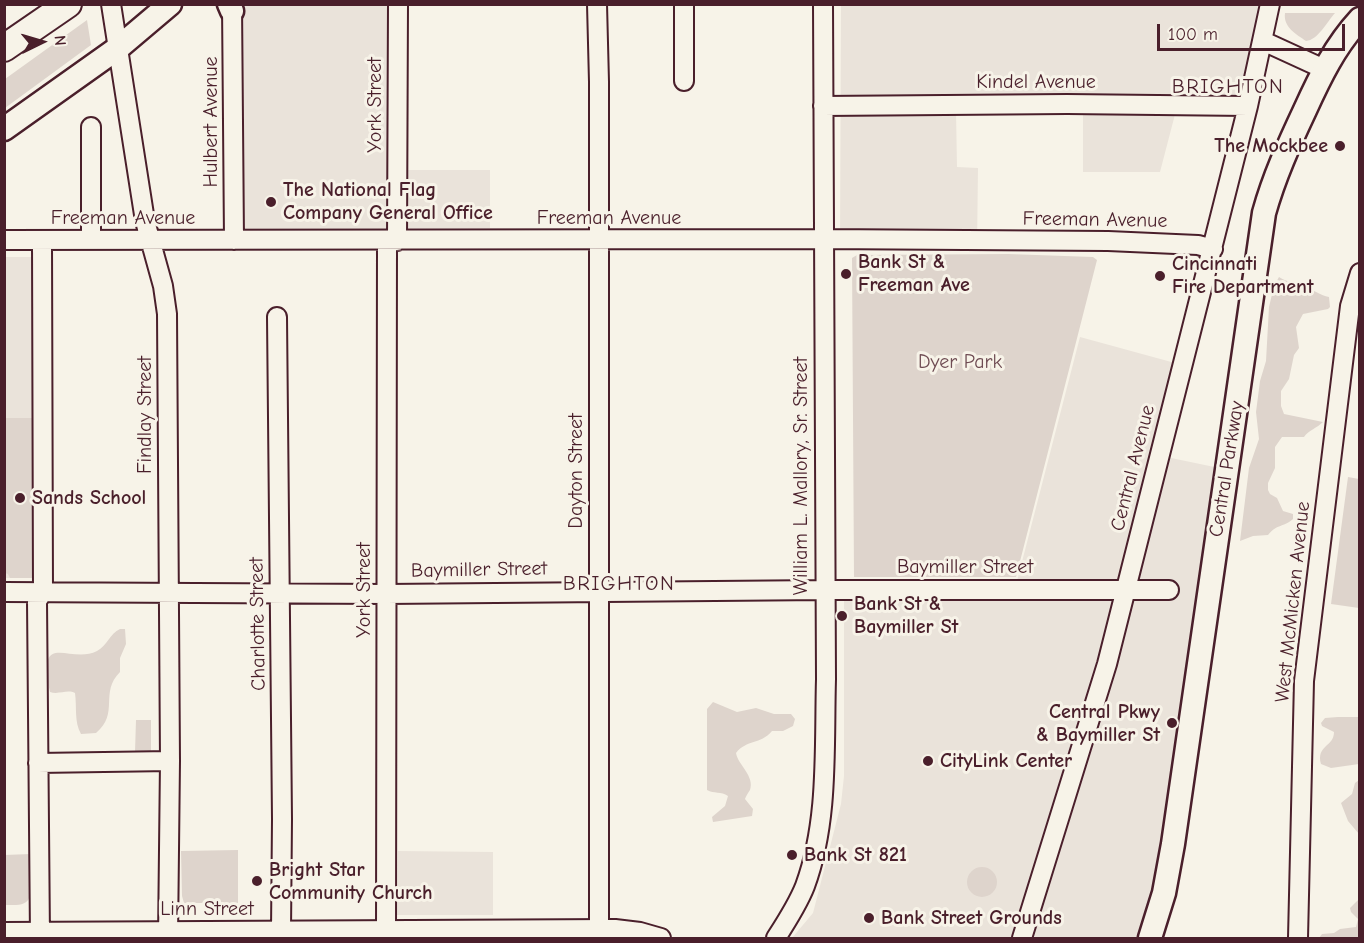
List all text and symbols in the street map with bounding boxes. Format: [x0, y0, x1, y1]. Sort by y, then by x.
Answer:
north arrow [12, 12, 72, 72]
scale bar [1160, 12, 1348, 50]
text: 100 m [1168, 24, 1218, 45]
text: N [51, 34, 69, 46]
street label: Hulbert Avenue [199, 56, 223, 188]
street label: York Street [363, 57, 387, 153]
street label: Kindel Avenue [976, 70, 1096, 94]
district label: BRIGHTON [1172, 74, 1284, 100]
place label: The Mockbee [1214, 134, 1328, 158]
marker: The Mockbee [1333, 139, 1347, 153]
place label: The National Flag Company General Office [283, 178, 493, 225]
marker: The National Flag Company General Office [264, 195, 278, 209]
street label: Freeman Avenue [51, 206, 195, 230]
street label: Freeman Avenue [537, 206, 681, 230]
street label: Freeman Avenue [1022, 207, 1168, 233]
place label: Bank St & Freeman Ave [858, 250, 970, 297]
place label: Cincinnati Fire Department [1172, 252, 1314, 299]
marker: Bank St & Freeman Ave [839, 267, 853, 281]
marker: Cincinnati Fire Department [1153, 269, 1167, 283]
park label: Dyer Park [918, 350, 1002, 374]
street label: Findlay Street [133, 356, 157, 474]
street label: William L. Mallory, Sr. Street [789, 357, 813, 595]
street label: Central Parkway [1204, 399, 1250, 539]
street label: Central Avenue [1106, 403, 1160, 533]
street label: Dayton Street [564, 413, 588, 529]
place label: Sands School [32, 486, 146, 510]
marker: Sands School [13, 491, 27, 505]
street label: West McMicken Avenue [1271, 500, 1315, 704]
street label: York Street [352, 542, 376, 638]
street label: Baymiller Street [897, 555, 1033, 579]
street label: Charlotte Street [245, 557, 271, 691]
street label: Baymiller Street [411, 557, 547, 583]
district label: BRIGHTON [563, 571, 675, 597]
place label: Bank St & Baymiller St [854, 592, 958, 639]
marker: Bank St & Baymiller St [835, 609, 849, 623]
place label: Central Pkwy & Baymiller St [1036, 700, 1160, 747]
marker: Central Pkwy & Baymiller St [1165, 716, 1179, 730]
place label: CityLink Center [940, 749, 1072, 773]
marker: CityLink Center [921, 754, 935, 768]
place label: Bank St 821 [804, 843, 907, 867]
marker: Bank St 821 [785, 848, 799, 862]
place label: Bright Star Community Church [269, 858, 432, 905]
marker: Bright Star Community Church [250, 874, 264, 888]
street label: Linn Street [160, 897, 254, 921]
place label: Bank Street Grounds [881, 906, 1062, 930]
marker: Bank Street Grounds [862, 911, 876, 925]

